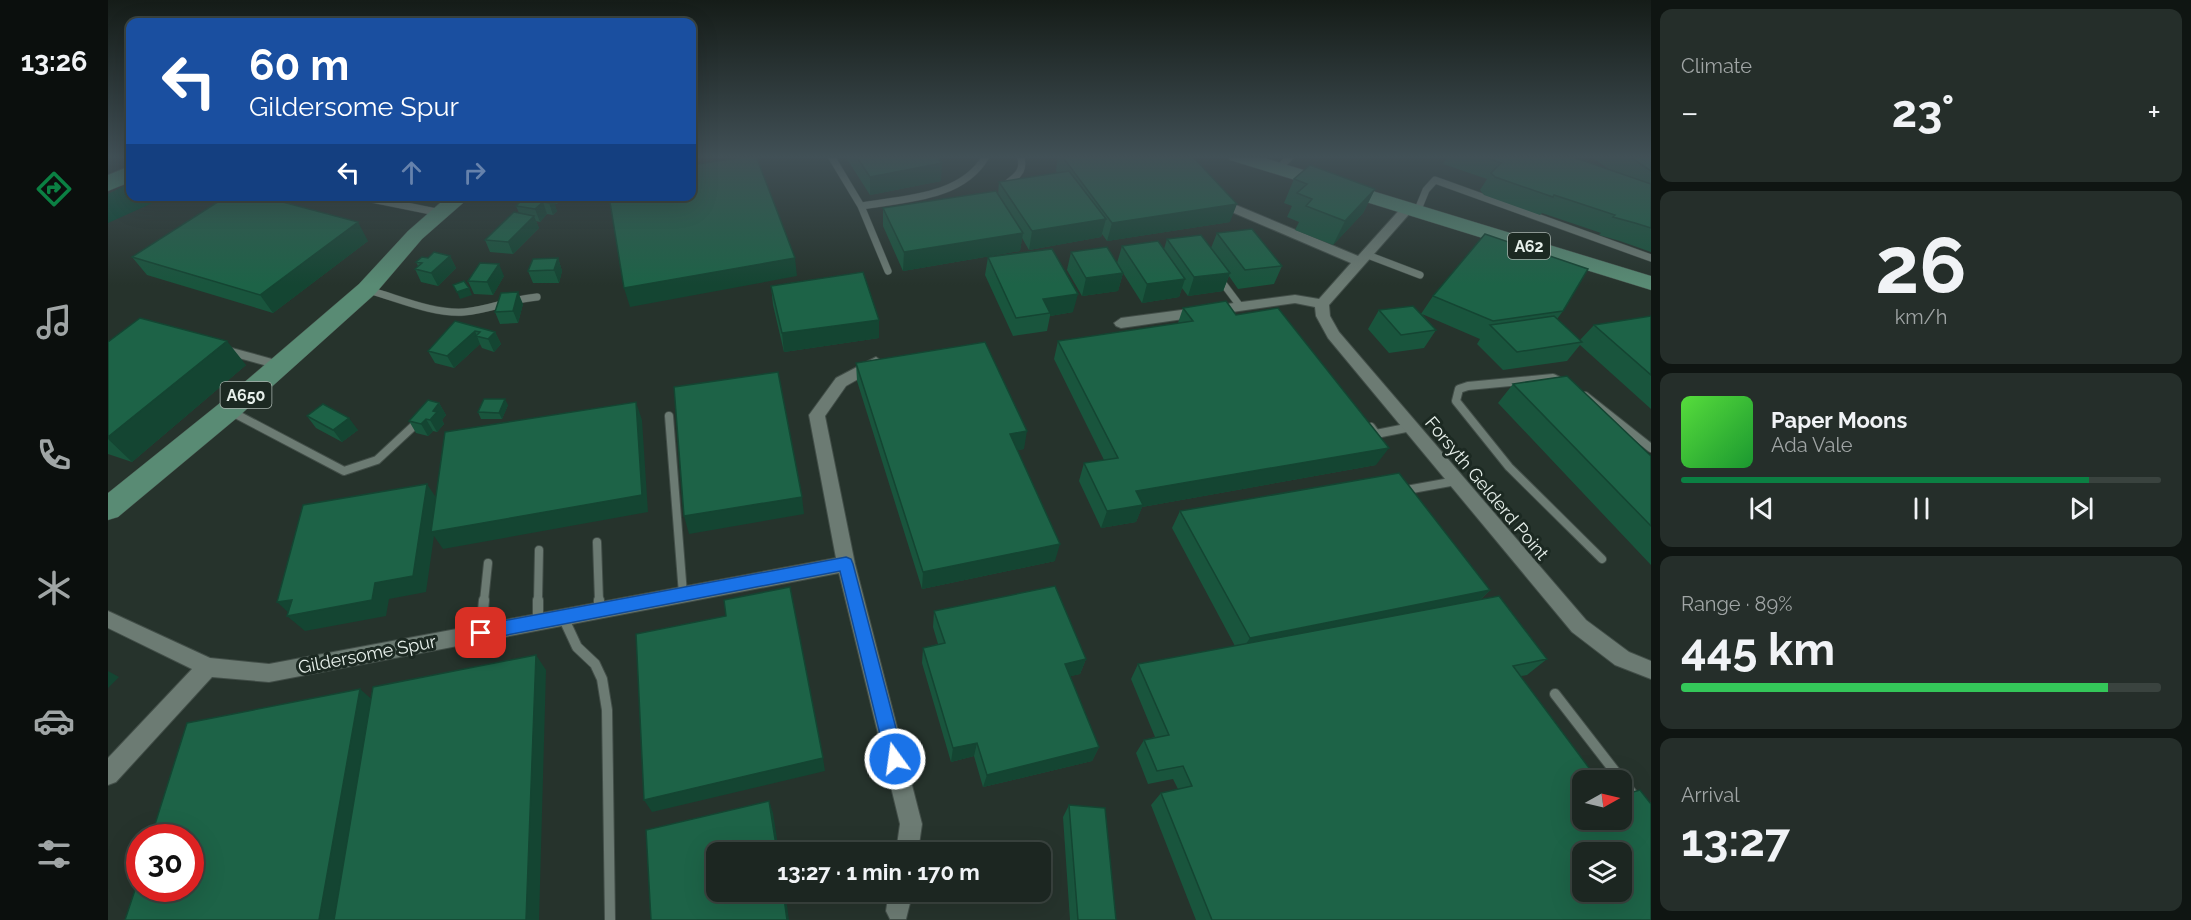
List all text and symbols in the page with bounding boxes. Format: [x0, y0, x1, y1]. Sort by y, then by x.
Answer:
text: 60 m [249, 41, 349, 90]
icon: left [150, 42, 228, 120]
text: 13:26 [21, 46, 87, 77]
text: Climate [1681, 54, 1752, 78]
text: 23° [1892, 85, 1954, 138]
text: Gildersome Spur [249, 91, 459, 122]
text: − [1681, 93, 1699, 132]
text: + [2147, 93, 2161, 132]
icon: left [332, 156, 365, 189]
icon: ahead [395, 156, 428, 189]
icon: right [458, 156, 491, 189]
icon: directions [33, 168, 75, 210]
text: 26 [1875, 220, 1967, 311]
road number: A62 [1508, 233, 1550, 259]
icon: music [33, 301, 75, 343]
text: km/h [1895, 305, 1947, 329]
road number: A650 [220, 382, 272, 408]
text: Paper Moons [1771, 407, 1907, 433]
street label: Forsyth Gelderd Point [1421, 412, 1553, 564]
text: Ada Vale [1771, 433, 1853, 457]
icon: phone [33, 434, 75, 476]
icon: previous [1745, 492, 1778, 525]
icon: pause [1905, 492, 1938, 525]
icon: next [2065, 492, 2098, 525]
icon: climate [33, 567, 75, 609]
text: Range · 89% [1681, 592, 1792, 616]
pin [455, 607, 506, 658]
icon: arrive [464, 616, 497, 649]
text: 445 km [1681, 623, 1835, 676]
street label: Gildersome Spur [296, 630, 438, 678]
icon: car [33, 700, 75, 742]
position arrow [863, 727, 927, 791]
north arrow [1572, 770, 1632, 830]
map controls [1572, 770, 1632, 902]
text: Arrival [1681, 783, 1740, 807]
text: 13:27 [1681, 814, 1790, 867]
speed limit sign: 30 [126, 824, 204, 902]
icon: filters [33, 833, 75, 875]
button: layers [1572, 842, 1632, 902]
text: 13:27 · 1 min · 170 m [777, 859, 980, 885]

